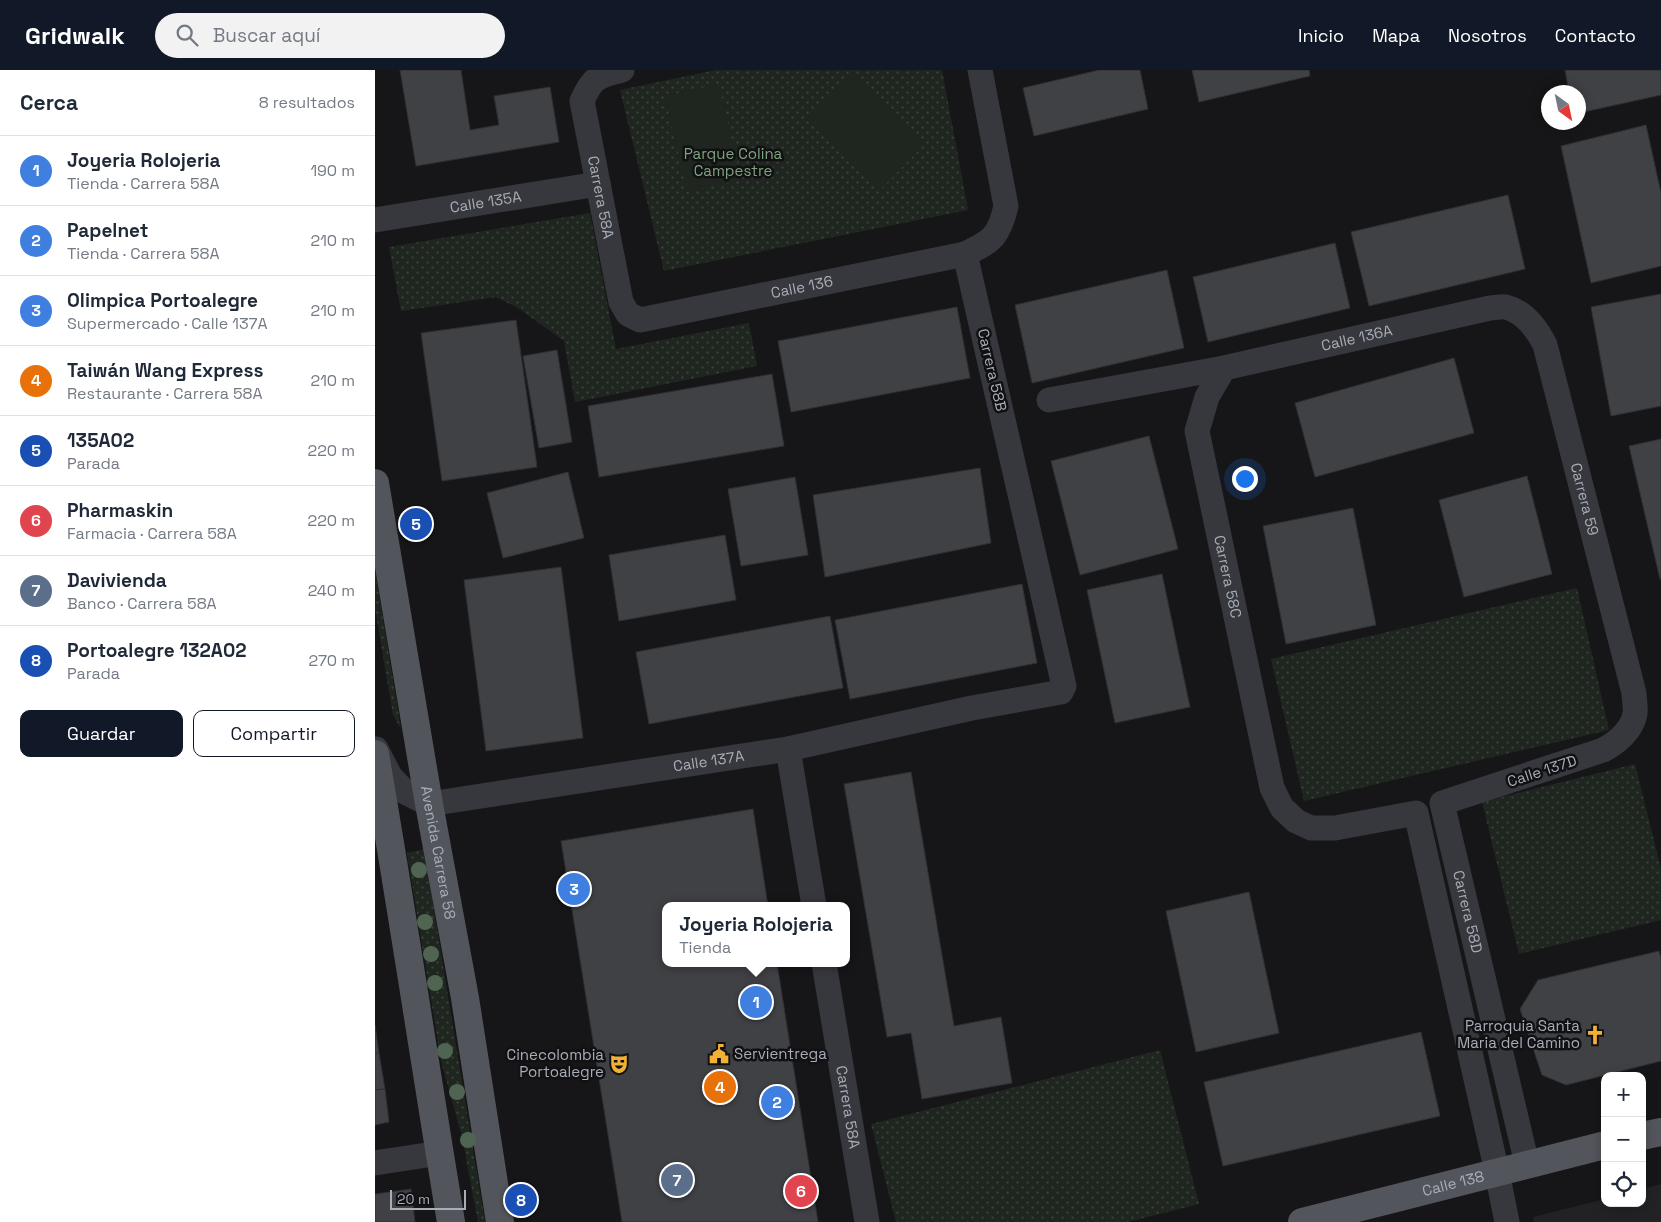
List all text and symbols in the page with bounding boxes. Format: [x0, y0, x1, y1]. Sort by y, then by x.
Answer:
search box [155, 13, 505, 58]
text: Gridwalk [25, 20, 125, 51]
icon: search [173, 21, 201, 49]
text: Buscar aquí [213, 23, 320, 48]
text: Inicio [1298, 24, 1344, 47]
text: Mapa [1372, 24, 1420, 47]
text: Nosotros [1448, 24, 1527, 47]
text: Contacto [1555, 24, 1636, 47]
north arrow [1541, 85, 1586, 130]
text: Cerca [20, 89, 78, 116]
text: 8 resultados [259, 92, 355, 113]
park label: Parque Colina Campestre [684, 144, 783, 180]
text: Joyeria Rolojeria [67, 148, 220, 173]
street label: Carrera 58A [584, 154, 619, 241]
text: 1 [32, 160, 40, 181]
text: 190 m [310, 160, 355, 181]
text: Tienda · Carrera 58A [67, 173, 220, 194]
street label: Calle 135A [448, 186, 523, 217]
text: Papelnet [67, 218, 148, 243]
text: 2 [31, 230, 41, 251]
text: 210 m [311, 230, 355, 251]
text: Tienda · Carrera 58A [67, 243, 220, 264]
street label: Calle 136 [769, 271, 834, 302]
text: Olimpica Portoalegre [67, 288, 258, 313]
text: 3 [31, 300, 41, 321]
text: 210 m [311, 300, 355, 321]
text: Supermercado · Calle 137A [67, 313, 268, 334]
street label: Calle 136A [1319, 320, 1395, 355]
street label: Carrera 58B [974, 327, 1011, 413]
text: Taiwán Wang Express [67, 358, 263, 383]
text: 4 [31, 370, 41, 391]
text: 210 m [311, 370, 355, 391]
text: Restaurante · Carrera 58A [67, 383, 263, 404]
text: 135A02 [67, 428, 134, 453]
text: 5 [31, 440, 41, 461]
text: 220 m [308, 440, 355, 461]
text: Parada [67, 453, 120, 474]
street label: Carrera 59 [1567, 461, 1603, 538]
your location [1232, 466, 1258, 492]
text: Pharmaskin [67, 498, 173, 523]
pin: 5 [400, 505, 432, 543]
text: 6 [31, 510, 41, 531]
text: 220 m [308, 510, 355, 531]
text: Farmacia · Carrera 58A [67, 523, 237, 544]
street label: Carrera 58C [1210, 534, 1246, 620]
text: Davivienda [67, 568, 167, 593]
text: 7 [32, 580, 40, 601]
text: 240 m [308, 580, 355, 601]
text: Banco · Carrera 58A [67, 593, 217, 614]
text: Portoalegre 132A02 [67, 638, 247, 663]
text: 8 [31, 650, 41, 671]
text: 270 m [308, 650, 355, 671]
text: Parada [67, 663, 120, 684]
button: Guardar [20, 710, 183, 757]
button: Compartir [193, 710, 355, 757]
street label: Calle 137A [672, 746, 746, 775]
street label: Calle 137D [1505, 750, 1579, 791]
street label: Avenida Carrera 58 [417, 784, 460, 921]
street label: Carrera 58D [1449, 868, 1487, 955]
pin: 3 [558, 870, 590, 908]
popup [662, 902, 850, 967]
text: Joyeria Rolojeria [679, 912, 833, 937]
text: Tienda [679, 937, 731, 958]
pin: 1 [740, 983, 772, 1021]
place label: Parroquia Santa Maria del Camino [1457, 1016, 1580, 1052]
church icon: Parroquia Santa Maria del Camino [1584, 1024, 1606, 1046]
public building icon: Servientrega [708, 1043, 730, 1065]
place label: Servientrega [734, 1044, 827, 1063]
place label: Cinecolombia Portoalegre [507, 1045, 604, 1081]
theatre icon: Cinecolombia Portoalegre [608, 1053, 630, 1075]
street label: Carrera 58A [832, 1064, 865, 1150]
pin: 4 [704, 1068, 736, 1106]
map controls [1601, 1072, 1646, 1207]
button: + [1601, 1072, 1646, 1117]
pin: 2 [761, 1083, 793, 1121]
button: − [1601, 1117, 1646, 1162]
pin: 7 [661, 1161, 693, 1199]
button: locate [1601, 1162, 1646, 1207]
street label: Calle 138 [1420, 1166, 1486, 1200]
pin: 6 [785, 1172, 817, 1210]
pin: 8 [505, 1181, 537, 1219]
scale bar [390, 1187, 466, 1210]
text: 20 m [397, 1190, 430, 1208]

